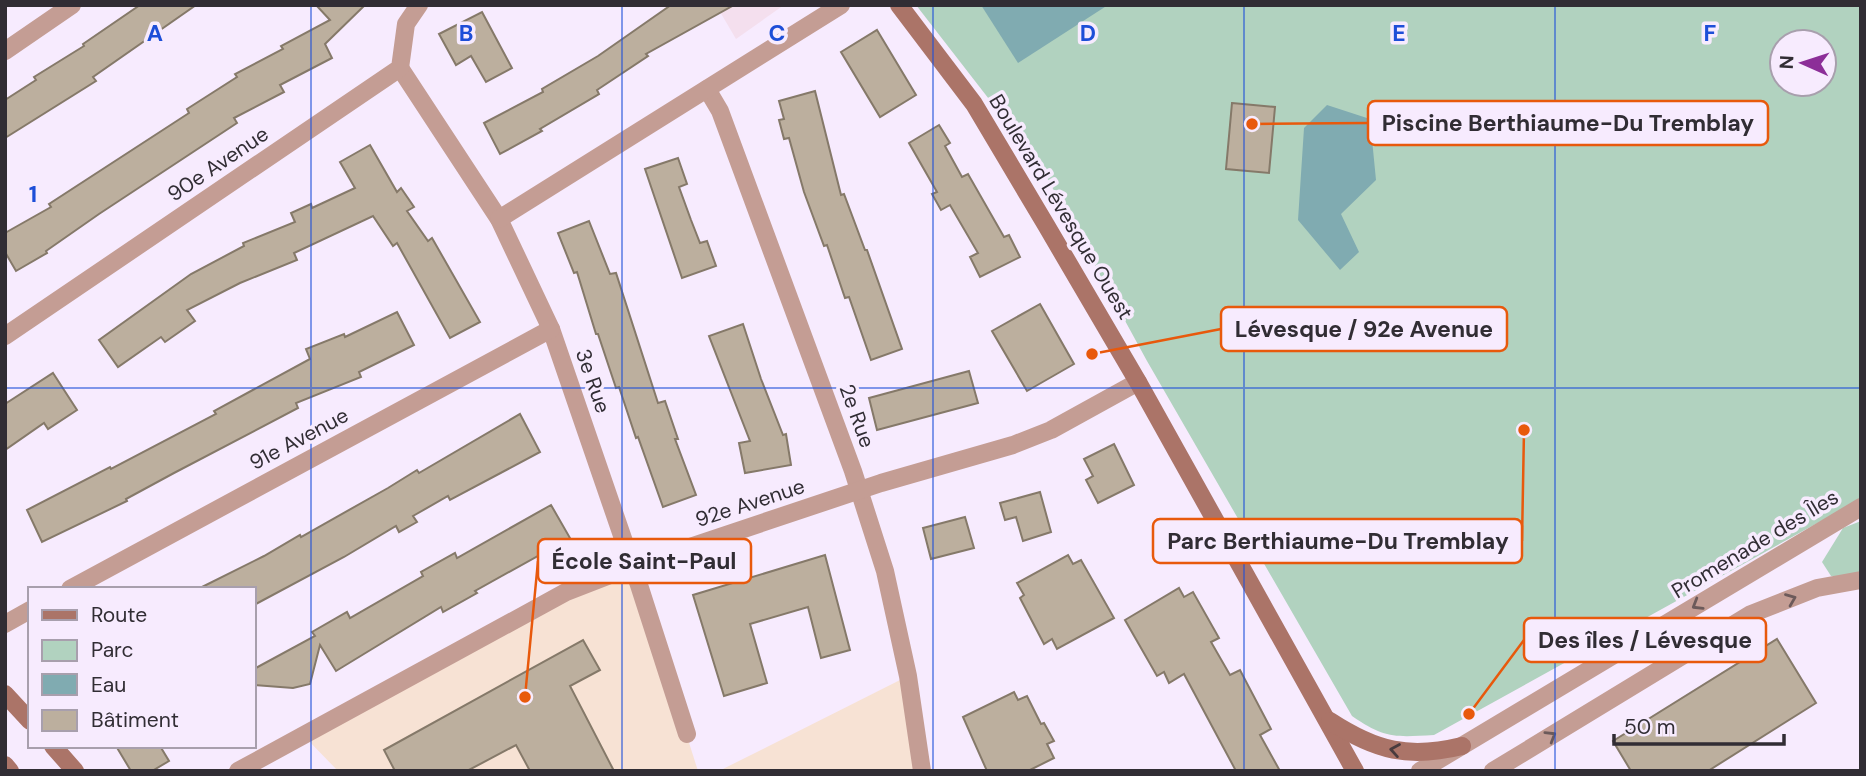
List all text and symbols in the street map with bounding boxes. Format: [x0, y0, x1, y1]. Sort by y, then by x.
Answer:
text: A [147, 18, 163, 48]
text: B [459, 18, 473, 48]
text: C [769, 18, 785, 48]
text: D [1080, 18, 1096, 48]
text: E [1392, 18, 1406, 48]
text: F [1704, 18, 1717, 48]
north arrow [1768, 28, 1838, 98]
text: N [1774, 55, 1799, 70]
street label: Boulevard Lévesque Ouest [983, 89, 1139, 325]
callout: Piscine Berthiaume-Du Tremblay [1368, 101, 1768, 145]
text: Piscine Berthiaume-Du Tremblay [1382, 108, 1754, 138]
street label: 90e Avenue [162, 120, 274, 208]
text: 1 [29, 179, 37, 209]
callout: Lévesque / 92e Avenue [1221, 307, 1507, 351]
text: Lévesque / 92e Avenue [1235, 314, 1493, 344]
street label: 3e Rue [569, 345, 617, 417]
street label: 2e Rue [833, 380, 881, 452]
street label: 91e Avenue [245, 401, 353, 477]
street label: 92e Avenue [692, 472, 808, 534]
street label: Promenade des Îles [1666, 483, 1844, 605]
callout: Parc Berthiaume-Du Tremblay [1153, 519, 1522, 563]
text: Parc Berthiaume-Du Tremblay [1167, 526, 1509, 556]
callout: École Saint-Paul [538, 539, 751, 583]
text: École Saint-Paul [551, 546, 737, 576]
legend [28, 587, 256, 748]
one-way arrow [1784, 593, 1796, 607]
one-way arrow [1692, 597, 1705, 610]
text: Route [91, 601, 147, 629]
callout: Des îles / Lévesque [1524, 618, 1766, 662]
text: Des îles / Lévesque [1538, 625, 1752, 655]
text: Parc [91, 636, 134, 664]
text: Eau [91, 671, 126, 699]
scale bar [1614, 702, 1784, 746]
text: Bâtiment [91, 706, 179, 734]
text: 50 m [1624, 713, 1675, 741]
one-way arrow [1544, 731, 1557, 744]
one-way arrow [1389, 744, 1401, 759]

